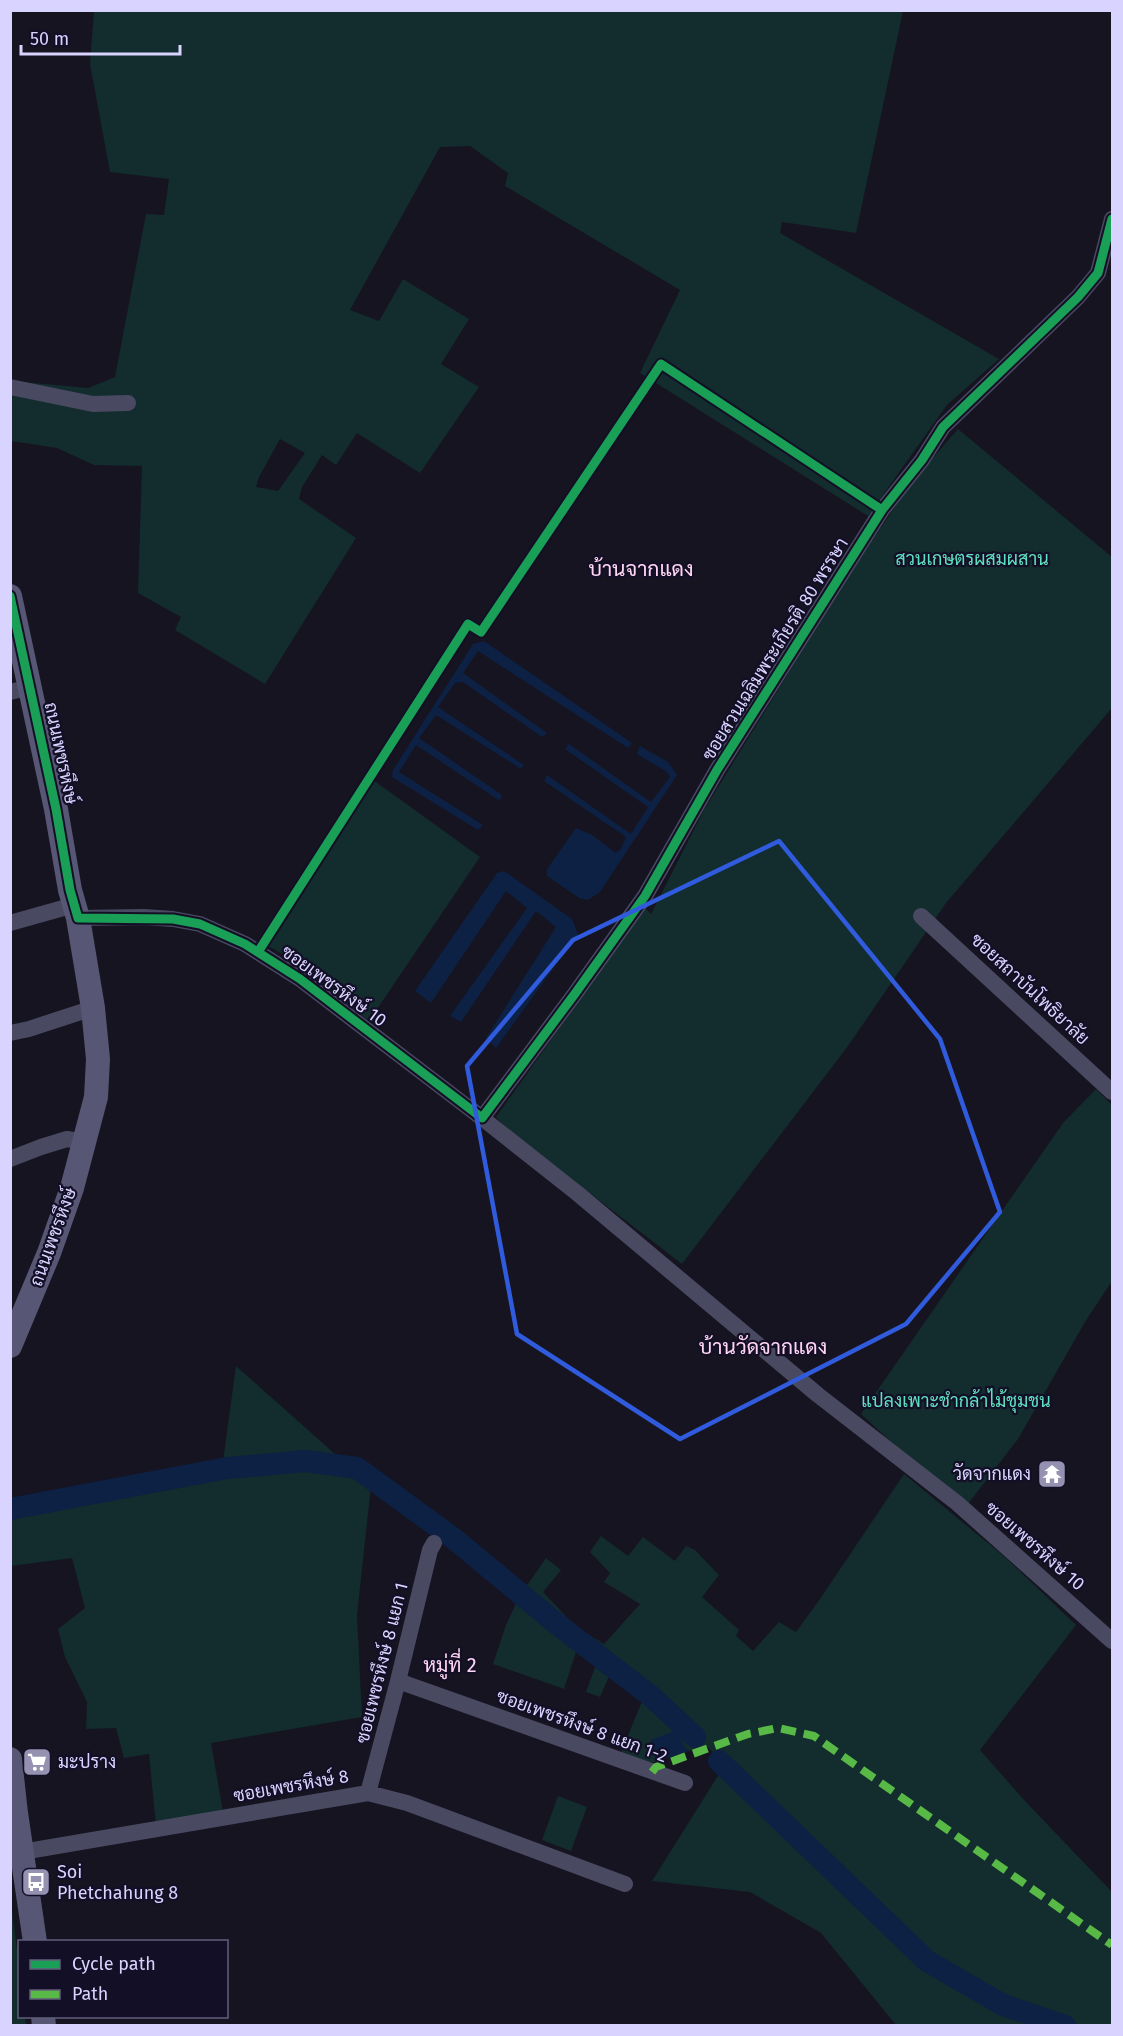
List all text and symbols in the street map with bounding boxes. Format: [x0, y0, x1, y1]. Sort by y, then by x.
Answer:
scale bar [21, 18, 180, 56]
text: 50 m [30, 28, 69, 50]
street label: ซอยสวนเฉลิมพระเกียรติ 80 พรรษา [696, 533, 853, 764]
park label: สวนเกษตรผสมผสาน [895, 548, 1049, 570]
district label: บ้านจากแดง [588, 556, 694, 582]
street label: ถนนเพชรหึงษ์ [39, 700, 85, 807]
street label: ซอยสถาบันโพธิยาลัย [966, 927, 1095, 1050]
street label: ซอยเพชรหึงษ์ 10 [277, 939, 392, 1031]
street label: ถนนเพชรหึงษ์ [23, 1183, 81, 1289]
district label: บ้านวัดจากแดง [699, 1334, 827, 1360]
park label: แปลงเพาะชำกล้าไม้ชุมชน [861, 1388, 1051, 1413]
temple icon: วัดจากแดง [1036, 1458, 1068, 1490]
place label: วัดจากแดง [953, 1463, 1031, 1485]
street label: ซอยเพชรหึงษ์ 10 [981, 1495, 1091, 1595]
street label: ซอยเพชรหึงษ์ 8 แยก 1 [349, 1580, 413, 1746]
district label: หมู่ที่ 2 [423, 1648, 477, 1680]
street label: ซอยเพชรหึงษ์ 8 แยก 1-2 [494, 1683, 671, 1767]
supermarket icon: มะปราง [21, 1746, 53, 1778]
place label: มะปราง [58, 1751, 116, 1773]
street label: ซอยเพชรหึงษ์ 8 [231, 1763, 350, 1807]
place label: Soi Phetchahung 8 [57, 1861, 178, 1904]
bus stop icon: Soi Phetchahung 8 [20, 1866, 52, 1898]
legend [18, 1940, 228, 2018]
text: Cycle path [72, 1953, 156, 1975]
text: Path [72, 1983, 108, 2005]

